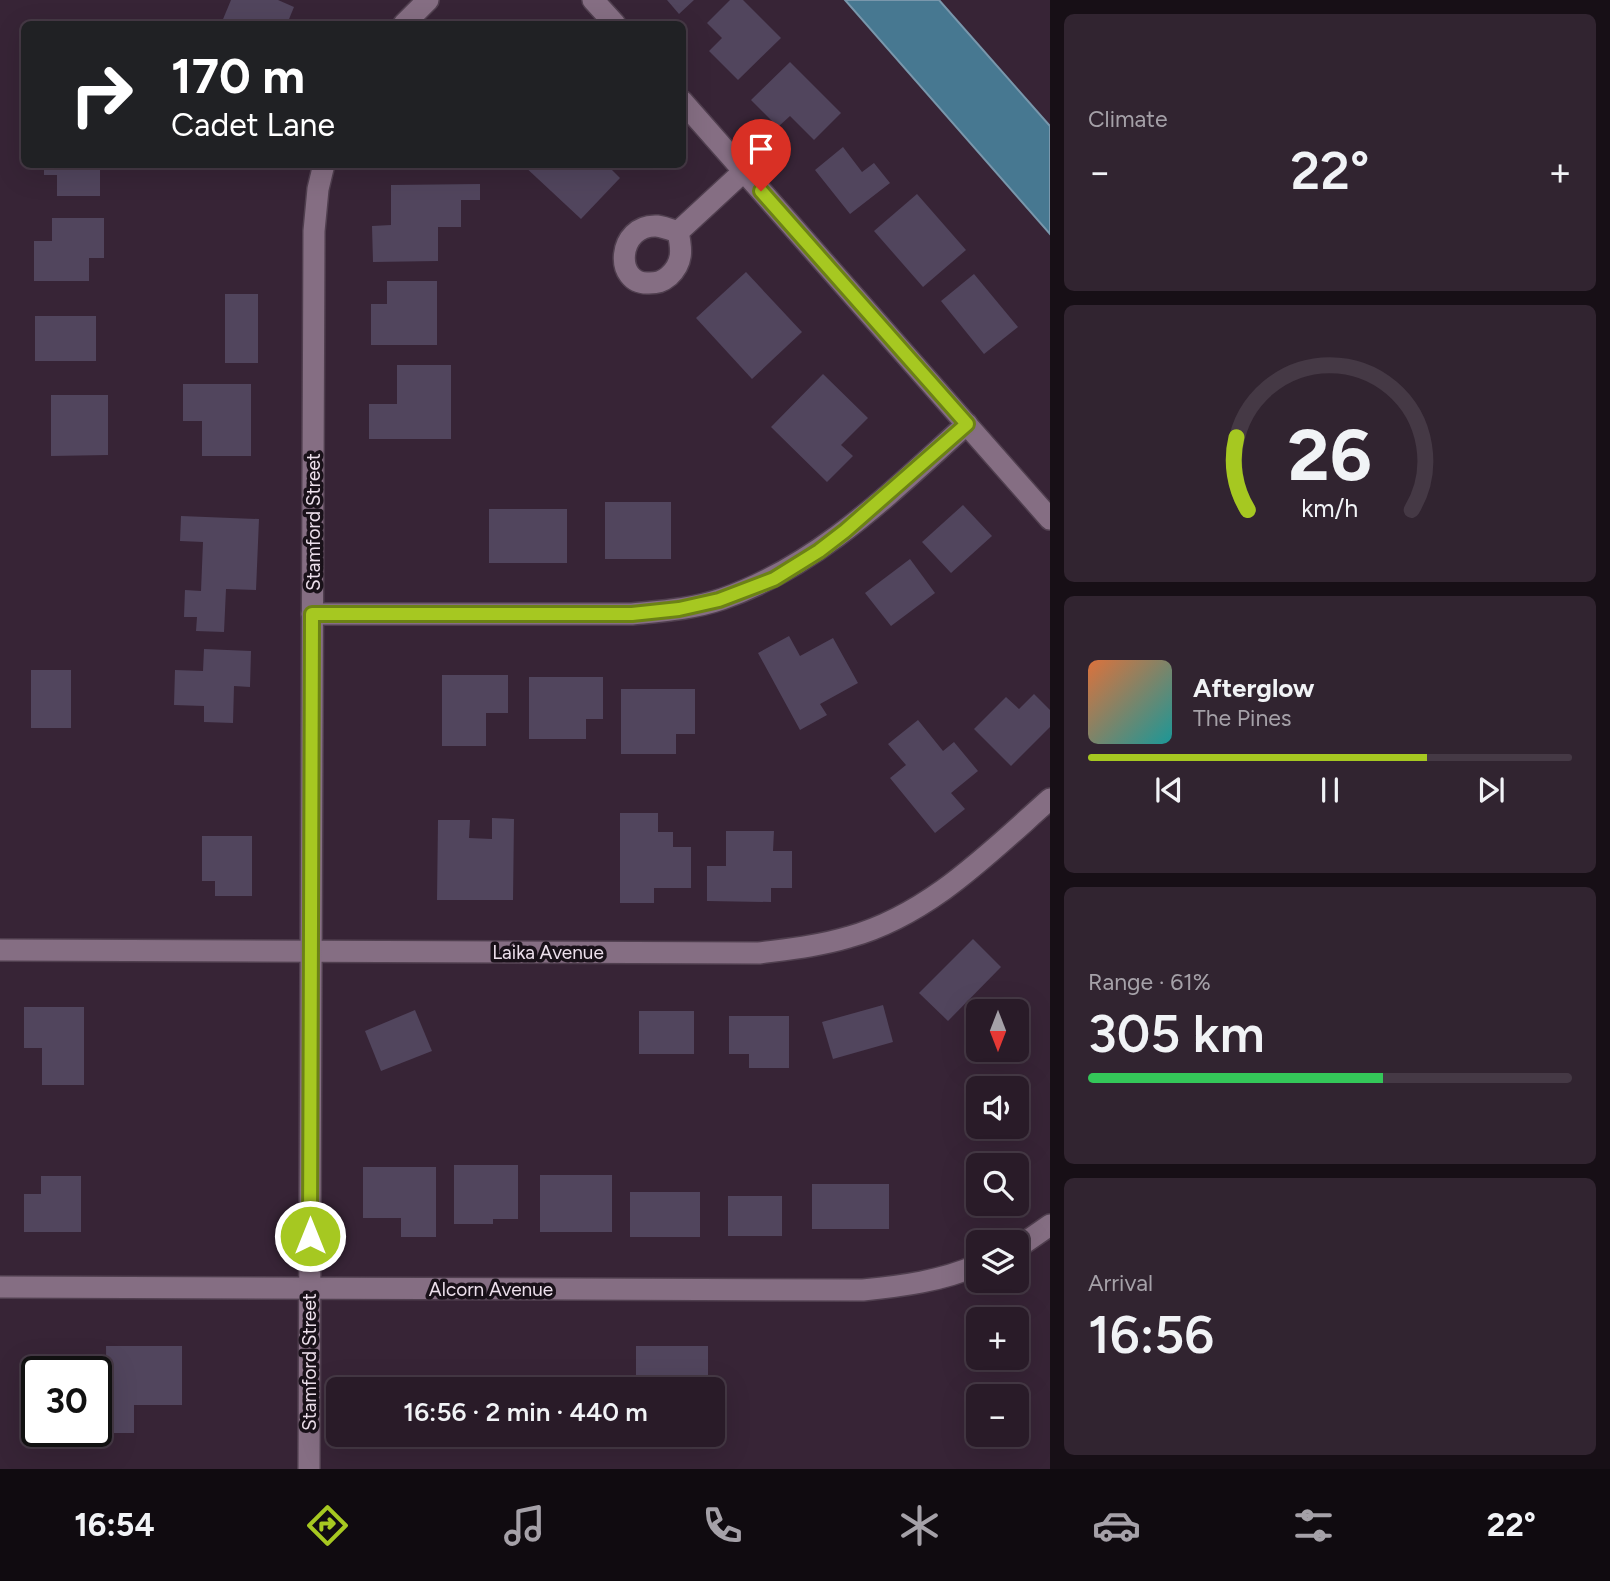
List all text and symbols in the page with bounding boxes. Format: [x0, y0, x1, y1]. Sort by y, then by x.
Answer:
text: 170 m [171, 46, 305, 105]
icon: right [56, 49, 147, 140]
text: Climate [1088, 105, 1167, 133]
text: Cadet Lane [171, 106, 335, 144]
pin [731, 119, 791, 191]
icon: arrive [742, 130, 780, 168]
text: 22° [1291, 140, 1369, 202]
text: − [1088, 149, 1112, 195]
text: + [1548, 149, 1572, 195]
text: 26 [1288, 411, 1372, 498]
street label: Stamford Street [302, 453, 325, 591]
text: km/h [1301, 492, 1359, 522]
text: Afterglow [1193, 672, 1315, 704]
text: The Pines [1193, 704, 1292, 732]
icon: previous [1150, 771, 1188, 809]
icon: pause [1311, 771, 1349, 809]
icon: next [1472, 771, 1510, 809]
street label: Laika Avenue [492, 941, 604, 964]
text: Range · 61% [1088, 968, 1211, 996]
north arrow [966, 999, 1029, 1062]
map controls [966, 999, 1029, 1447]
text: 305 km [1088, 1003, 1265, 1065]
button: sound [966, 1076, 1029, 1139]
button: search [966, 1153, 1029, 1216]
position arrow [273, 1199, 347, 1273]
button: layers [966, 1230, 1029, 1293]
text: Arrival [1088, 1269, 1153, 1297]
street label: Alcorn Avenue [429, 1278, 553, 1301]
street label: Stamford Street [298, 1293, 321, 1431]
text: 16:56 [1088, 1304, 1214, 1366]
button: + [966, 1307, 1029, 1370]
speed limit sign: 30 [21, 1356, 112, 1447]
button: − [966, 1384, 1029, 1447]
text: 16:56 · 2 min · 440 m [403, 1396, 648, 1428]
icon: directions [303, 1501, 352, 1550]
icon: music [500, 1501, 549, 1550]
icon: phone [698, 1501, 747, 1550]
icon: climate [895, 1501, 944, 1550]
icon: car [1092, 1501, 1141, 1550]
icon: filters [1289, 1501, 1338, 1550]
text: 16:54 [74, 1506, 155, 1544]
text: 22° [1487, 1506, 1536, 1544]

